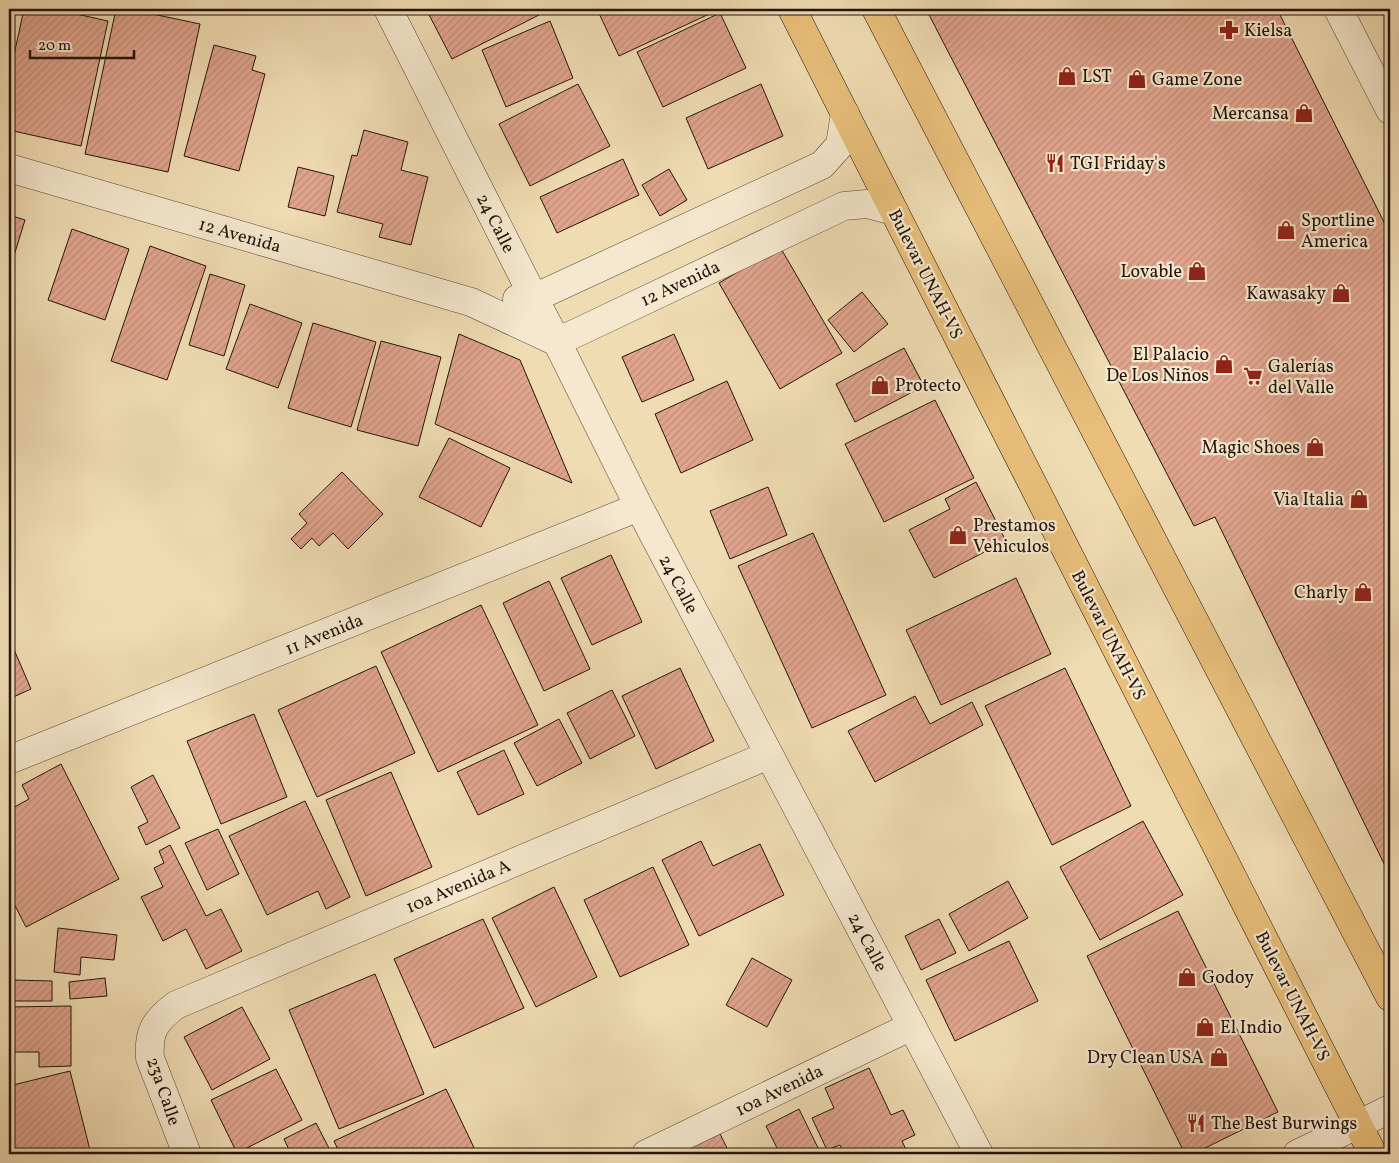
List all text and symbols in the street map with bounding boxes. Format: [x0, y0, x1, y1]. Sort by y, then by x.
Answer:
pharmacy icon: Kielsa [1218, 19, 1240, 41]
place label: Kielsa [1244, 19, 1292, 44]
scale bar [30, 28, 134, 60]
text: 20 m [38, 36, 71, 57]
shop icon: LST [1056, 65, 1078, 87]
place label: LST [1082, 65, 1112, 90]
shop icon: Game Zone [1126, 68, 1148, 90]
place label: Game Zone [1152, 68, 1242, 93]
place label: Mercansa [1212, 102, 1289, 127]
shop icon: Mercansa [1293, 102, 1315, 124]
restaurant icon: TGI Friday's [1044, 152, 1066, 174]
place label: TGI Friday's [1070, 152, 1166, 177]
street label: 24 Calle [469, 190, 520, 258]
street label: Bulevar UNAH-VS [881, 205, 968, 344]
place label: Sportline America [1301, 209, 1375, 255]
street label: 12 Avenida [195, 213, 284, 260]
shop icon: Sportline America [1275, 219, 1297, 241]
street label: 12 Avenida [637, 255, 724, 314]
place label: Lovable [1120, 260, 1182, 285]
shop icon: Lovable [1186, 260, 1208, 282]
place label: Kawasaky [1246, 282, 1326, 307]
shop icon: Kawasaky [1330, 282, 1352, 304]
place label: El Palacio De Los Niños [1106, 343, 1209, 389]
shop icon: El Palacio De Los Niños [1213, 353, 1235, 375]
place label: Galerías del Valle [1268, 355, 1334, 401]
supermarket icon: Galerías del Valle [1242, 365, 1264, 387]
shop icon: Protecto [869, 374, 891, 396]
place label: Protecto [895, 374, 961, 399]
place label: Magic Shoes [1202, 436, 1300, 461]
shop icon: Magic Shoes [1304, 436, 1326, 458]
place label: Via Italia [1273, 488, 1344, 513]
shop icon: Via Italia [1348, 488, 1370, 510]
place label: Prestamos Vehiculos [973, 514, 1056, 560]
shop icon: Prestamos Vehiculos [947, 524, 969, 546]
street label: 24 Calle [652, 551, 704, 619]
street label: Bulevar UNAH-VS [1064, 566, 1151, 705]
place label: Charly [1294, 581, 1348, 606]
shop icon: Charly [1352, 581, 1374, 603]
street label: 11 Avenida [282, 608, 367, 662]
street label: 10a Avenida A [402, 854, 515, 921]
street label: 24 Calle [841, 909, 893, 977]
street label: Bulevar UNAH-VS [1248, 927, 1335, 1066]
shop icon: Godoy [1176, 966, 1198, 988]
place label: Godoy [1202, 966, 1254, 991]
shop icon: El Indio [1194, 1016, 1216, 1038]
place label: El Indio [1220, 1016, 1282, 1041]
place label: Dry Clean USA [1087, 1046, 1204, 1071]
shop icon: Dry Clean USA [1208, 1046, 1230, 1068]
street label: 23a Calle [139, 1054, 186, 1129]
street label: 10a Avenida [731, 1059, 828, 1123]
restaurant icon: The Best Burwings [1185, 1112, 1207, 1134]
place label: The Best Burwings [1211, 1112, 1357, 1137]

